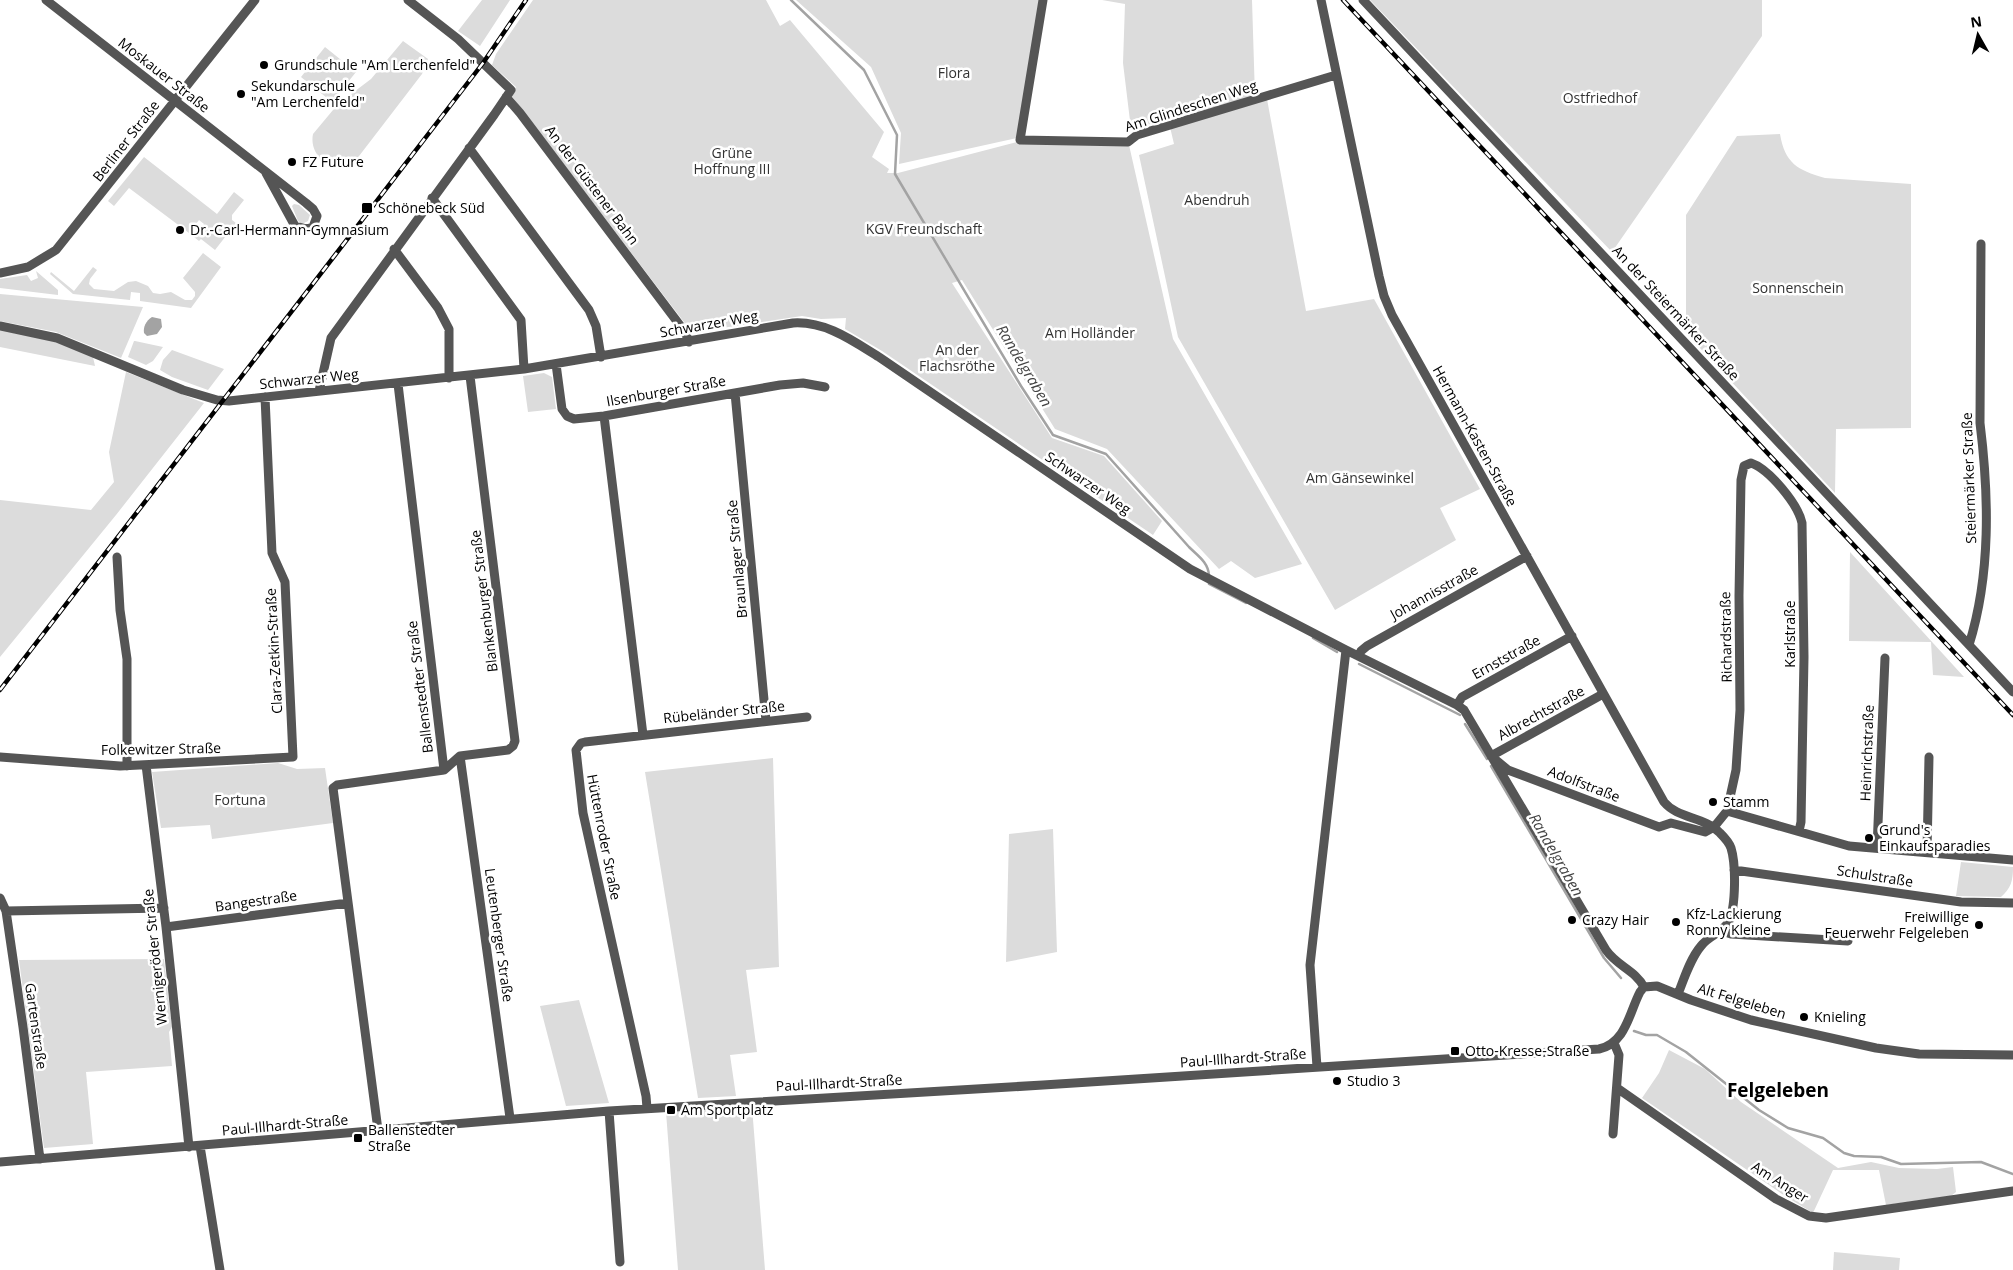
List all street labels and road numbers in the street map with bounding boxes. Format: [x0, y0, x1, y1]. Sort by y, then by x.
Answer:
street label: Moskauer Straße [115, 33, 214, 116]
street label: Am Glindeschen Weg [1122, 75, 1260, 136]
street label: Berliner Straße [88, 96, 163, 185]
street label: An der Güstener Bahn [541, 121, 644, 248]
street label: An der Steiermärker Straße [1609, 241, 1744, 384]
street label: Schwarzer Weg [658, 305, 760, 342]
street label: Hermann-Kasten-Straße [1429, 362, 1522, 510]
street label: Schwarzer Weg [258, 364, 360, 393]
street label: Ilsenburger Straße [605, 371, 727, 410]
street label: Steiermärker Straße [1957, 412, 1980, 544]
street label: Schwarzer Weg [1042, 447, 1135, 518]
street label: Braunlager Straße [722, 499, 751, 619]
street label: Blankenburger Straße [465, 529, 502, 673]
street label: Johannisstraße [1385, 560, 1481, 625]
street label: Clara-Zetkin-Straße [261, 588, 286, 714]
street label: Richardstraße [1715, 591, 1736, 683]
street label: Karlstraße [1780, 600, 1799, 668]
street label: Ballenstedter Straße [402, 620, 437, 754]
street label: Ernststraße [1468, 630, 1543, 683]
street label: Albrechtstraße [1494, 681, 1588, 744]
street label: Rübeländer Straße [662, 696, 786, 727]
street label: Heinrichstraße [1855, 704, 1878, 802]
street label: Folkewitzer Straße [101, 738, 221, 759]
street label: Adolfstraße [1545, 761, 1623, 806]
street label: Hüttenroder Straße [583, 772, 626, 902]
street label: Schulstraße [1836, 860, 1915, 891]
street label: Leutenberger Straße [481, 867, 518, 1003]
street label: Bangestraße [214, 885, 298, 916]
street label: Wernigeröder Straße [138, 888, 171, 1026]
street label: Alt Felgeleben [1696, 978, 1789, 1023]
street label: Gartenstraße [21, 982, 52, 1070]
street label: Paul-Illhardt-Straße [1179, 1044, 1307, 1071]
street label: Paul-Illhardt-Straße [775, 1070, 903, 1095]
street label: Paul-Illhardt-Straße [221, 1110, 349, 1139]
street label: Am Anger [1748, 1157, 1813, 1207]

